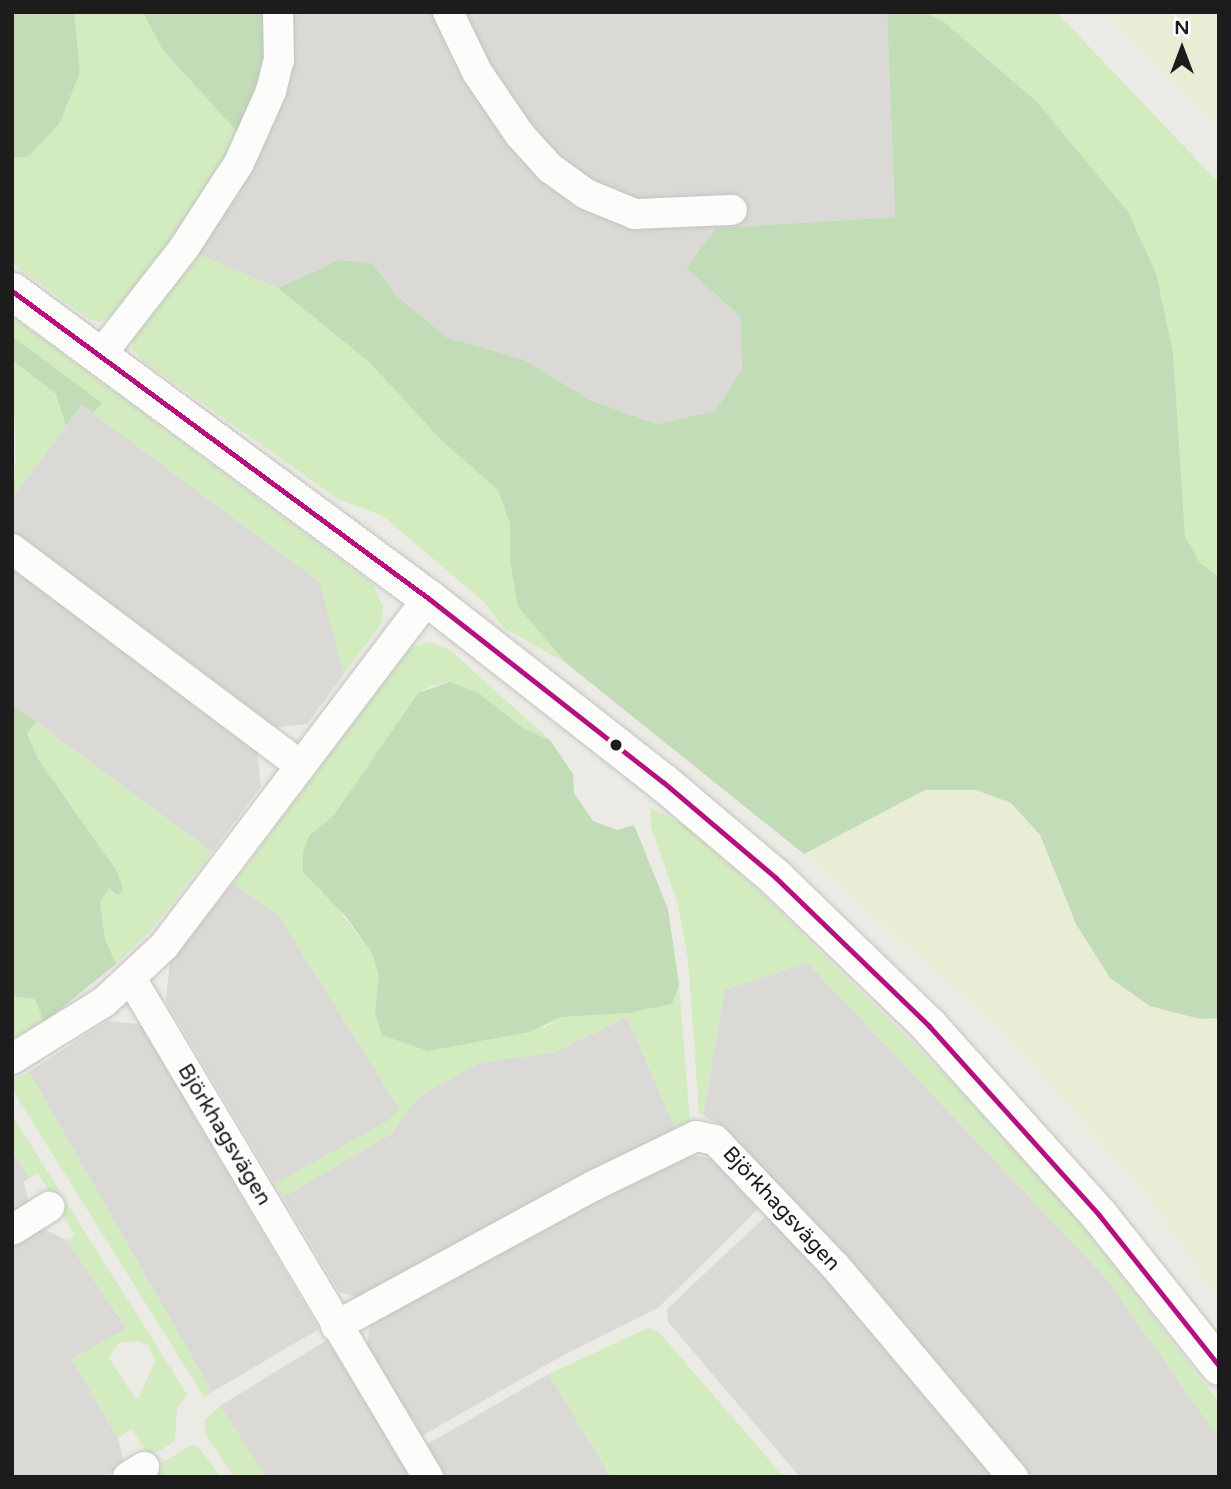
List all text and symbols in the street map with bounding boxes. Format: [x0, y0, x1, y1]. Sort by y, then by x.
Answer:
north arrow [1147, 14, 1217, 84]
text: N [1174, 17, 1190, 39]
unlabelled marker [609, 738, 623, 752]
street label: Björkhagsvägen [172, 1060, 276, 1210]
street label: Björkhagsvägen [717, 1142, 845, 1276]

